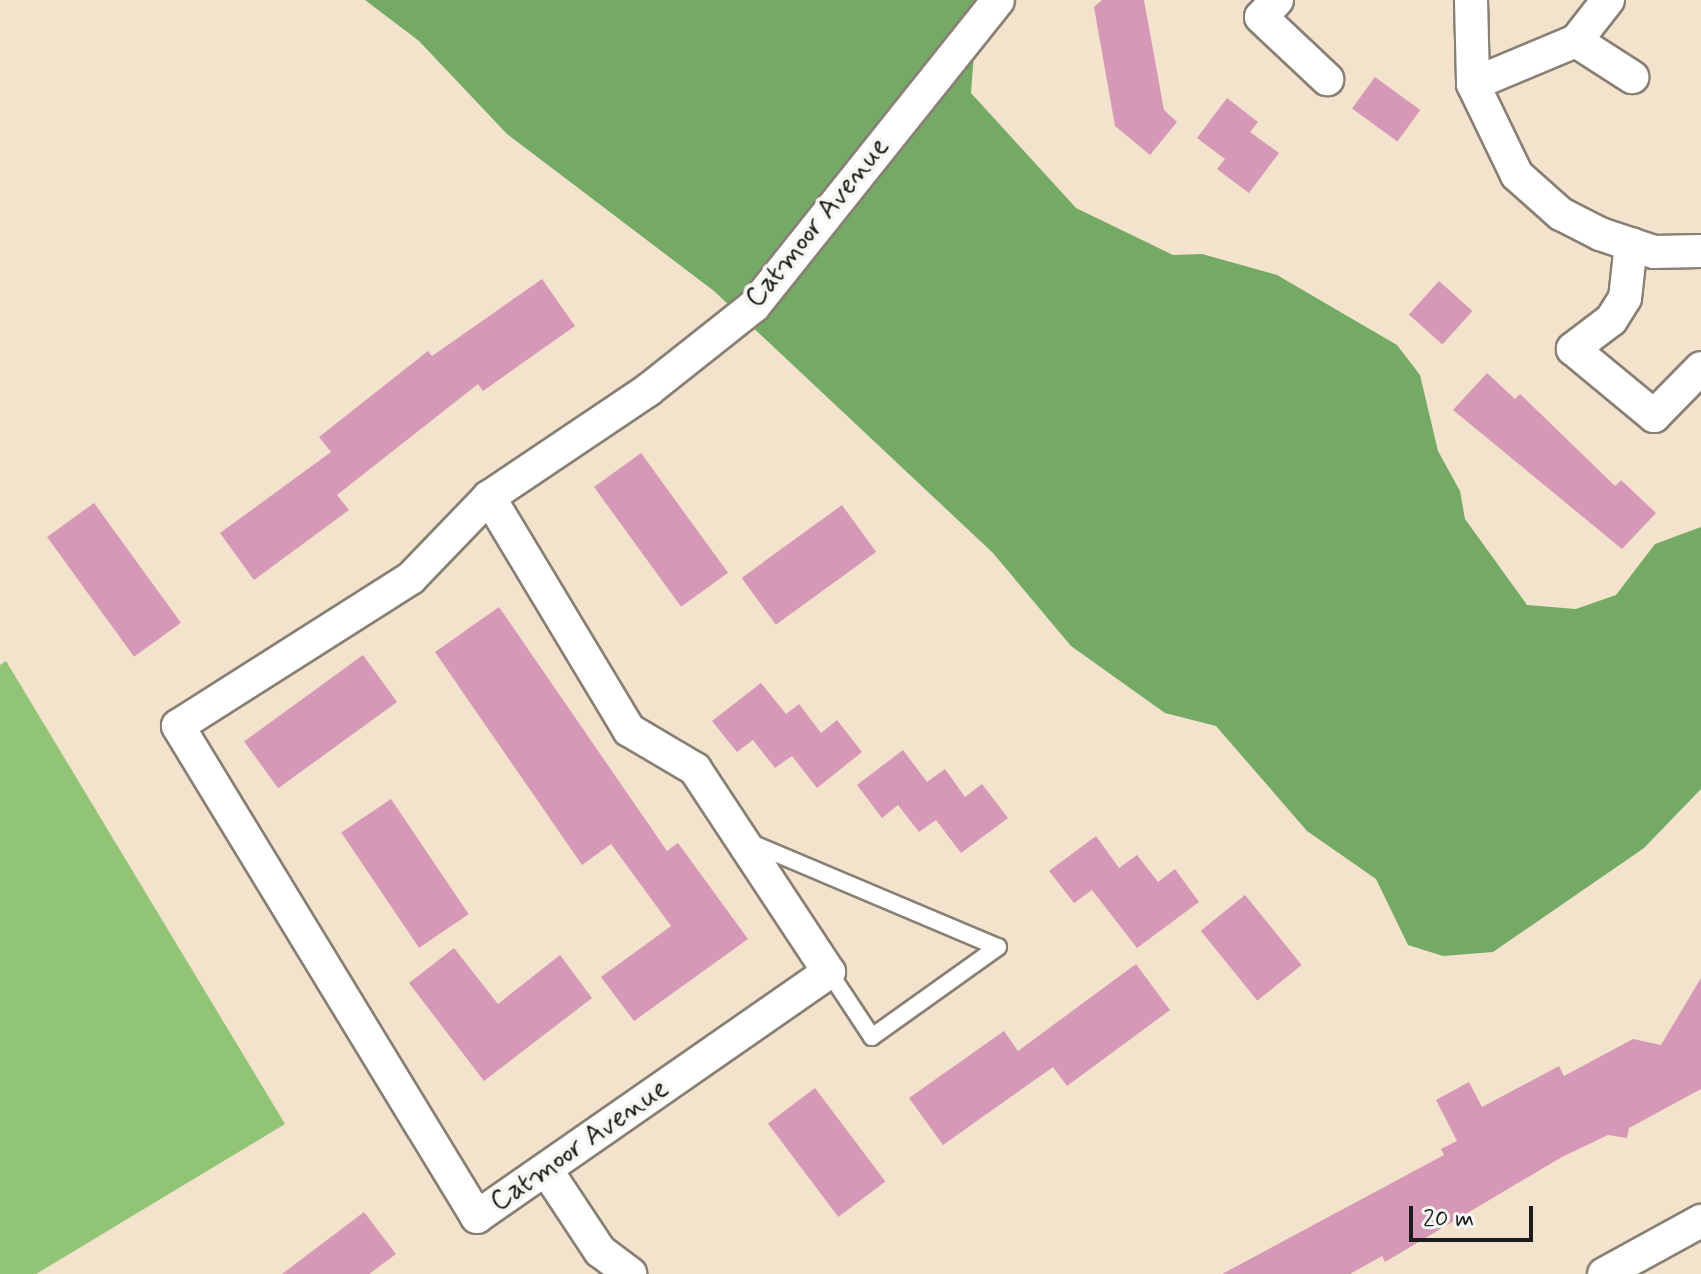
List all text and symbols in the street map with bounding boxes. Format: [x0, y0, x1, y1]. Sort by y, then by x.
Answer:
street label: Catmoor Avenue [741, 134, 895, 312]
street label: Catmoor Avenue [488, 1074, 672, 1218]
scale bar [1413, 1190, 1537, 1240]
text: 20 m [1423, 1204, 1474, 1235]

